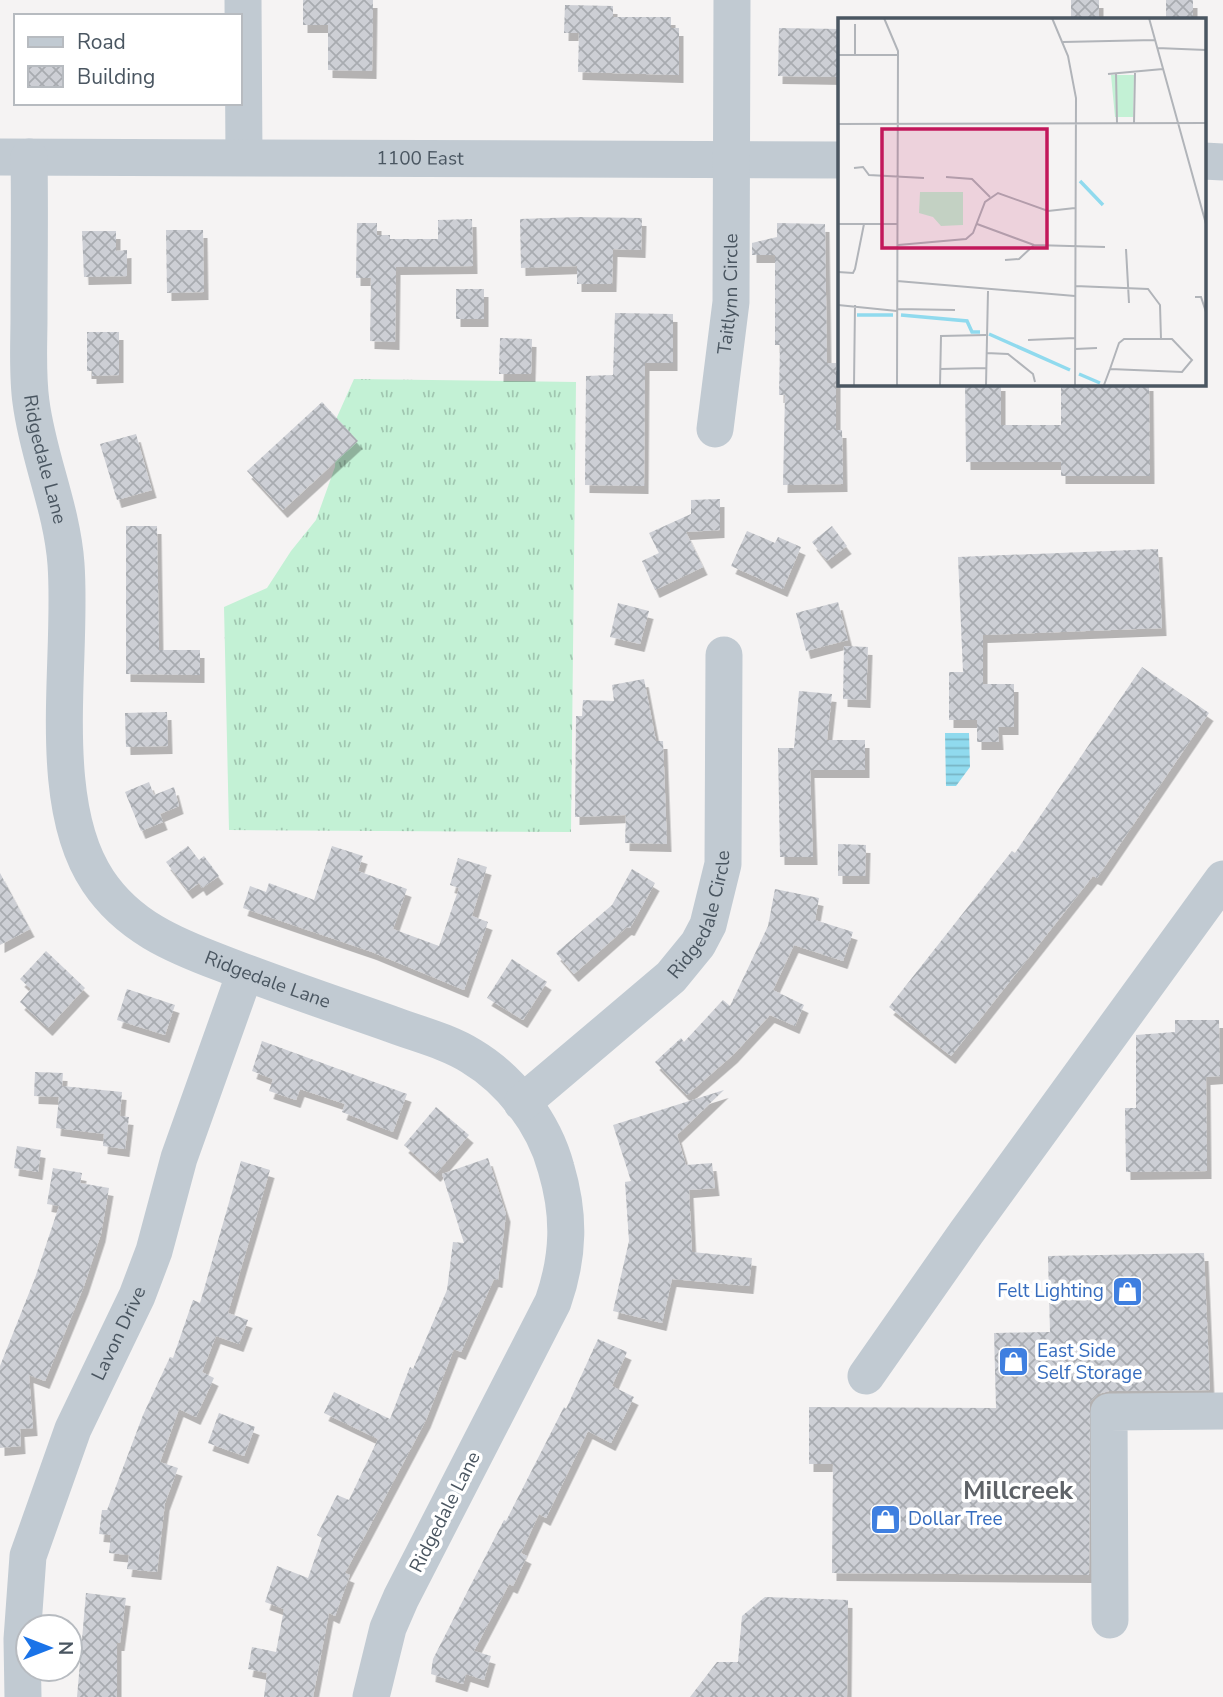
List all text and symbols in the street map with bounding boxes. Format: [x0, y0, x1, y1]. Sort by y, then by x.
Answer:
legend [14, 14, 242, 105]
inset map [838, 18, 1206, 385]
text: Road [77, 28, 126, 56]
text: Building [77, 63, 155, 91]
street label: 1100 East [376, 145, 464, 172]
street label: Taitlynn Circle [712, 233, 744, 356]
street label: Ridgedale Lane [17, 393, 73, 527]
street label: Ridgedale Circle [662, 850, 736, 984]
street label: Ridgedale Lane [201, 945, 334, 1015]
shop icon: Felt Lighting [1110, 1274, 1144, 1308]
place label: Felt Lighting [997, 1278, 1104, 1304]
street label: Lavon Drive [85, 1283, 152, 1385]
place label: East Side Self Storage [1037, 1338, 1142, 1386]
shop icon: East Side Self Storage [997, 1345, 1031, 1379]
street label: Ridgedale Lane [403, 1447, 487, 1577]
district label: Millcreek [963, 1473, 1074, 1508]
shop icon: Dollar Tree [868, 1502, 902, 1536]
place label: Dollar Tree [908, 1506, 1003, 1532]
north arrow [14, 1613, 84, 1683]
text: N [52, 1641, 78, 1655]

